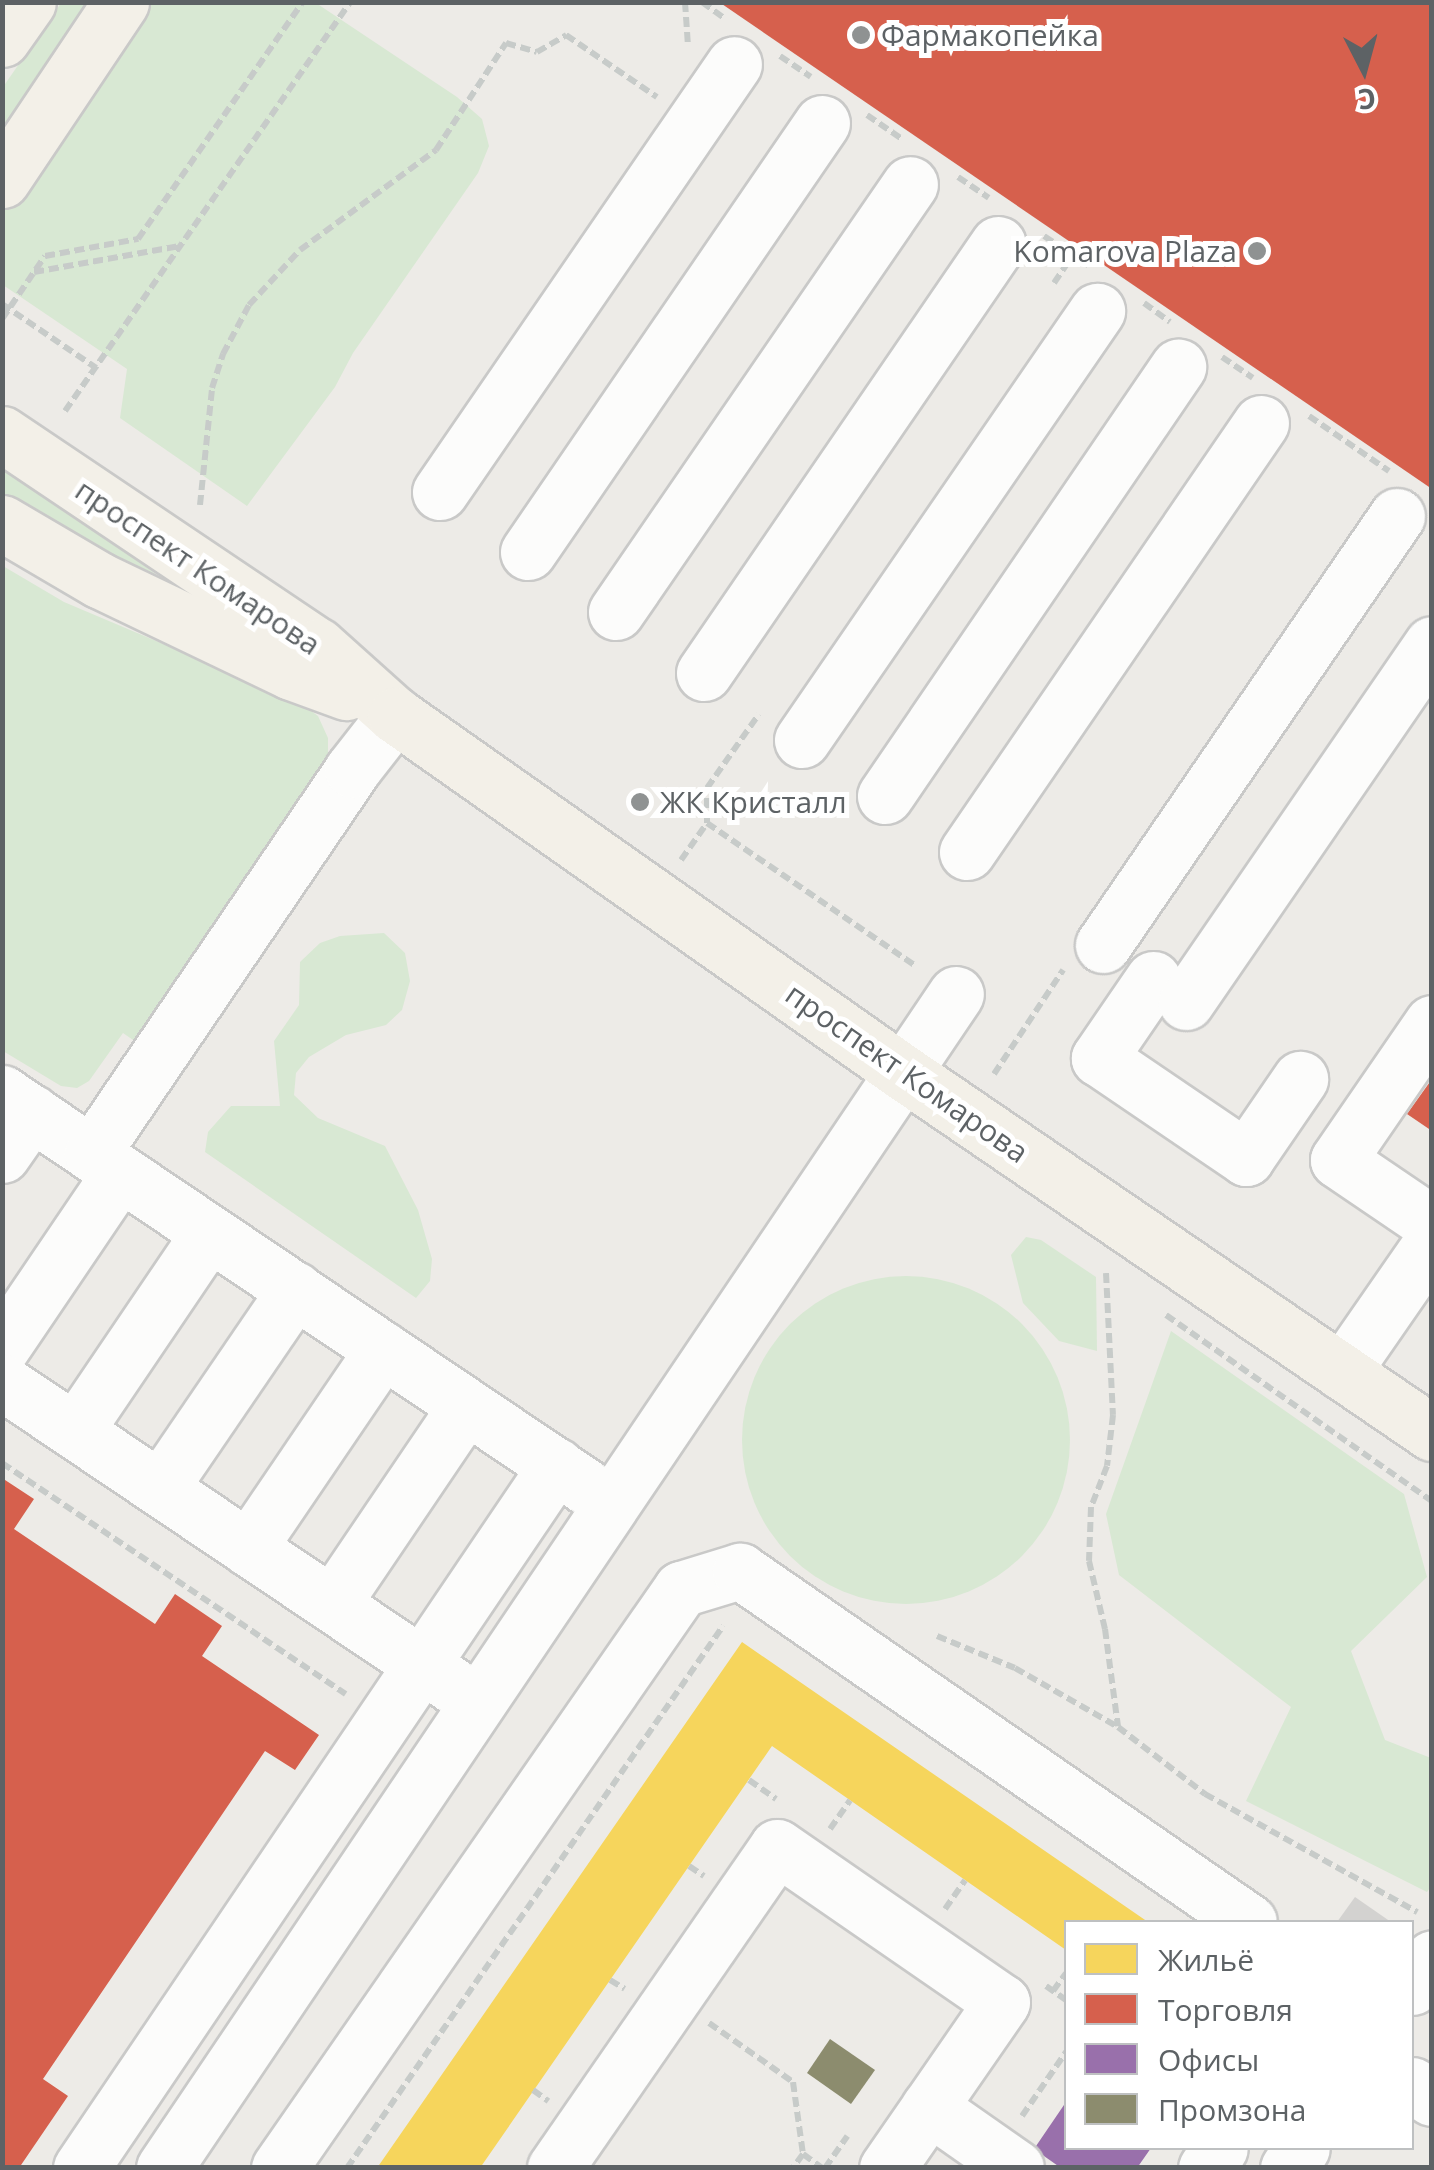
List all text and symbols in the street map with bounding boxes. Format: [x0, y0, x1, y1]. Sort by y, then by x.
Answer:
place label: Фармакопейка [881, 17, 1099, 53]
north arrow [1314, 20, 1414, 120]
marker: Фармакопейка [850, 24, 872, 46]
text: С [1356, 80, 1378, 120]
place label: Komarova Plaza [1013, 233, 1237, 269]
marker: Komarova Plaza [1246, 240, 1268, 262]
street label: проспект Комарова [69, 472, 327, 662]
place label: ЖК Кристалл [660, 784, 847, 820]
marker: ЖК Кристалл [629, 791, 651, 813]
street label: проспект Комарова [779, 976, 1035, 1170]
legend [1064, 1920, 1414, 2150]
text: Жильё [1158, 1939, 1254, 1980]
text: Торговля [1158, 1989, 1293, 2030]
text: Офисы [1158, 2039, 1259, 2080]
text: Промзона [1158, 2089, 1306, 2130]

